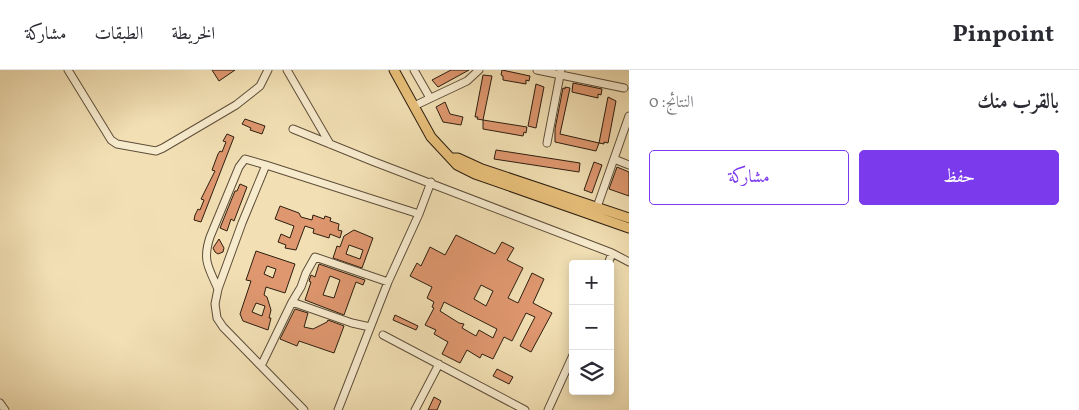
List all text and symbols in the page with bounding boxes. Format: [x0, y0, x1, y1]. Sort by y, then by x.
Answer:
text: Pinpoint [953, 18, 1054, 52]
text: مشاركة [25, 22, 66, 47]
text: الطبقات [94, 22, 143, 47]
text: الخريطة [171, 22, 215, 47]
text: بالقرب منك [977, 88, 1059, 117]
text: النتائج: 0 [649, 92, 694, 114]
button: مشاركة [649, 150, 849, 205]
button: حفظ [859, 150, 1059, 205]
map controls [569, 260, 614, 395]
button: + [569, 260, 614, 305]
button: − [569, 305, 614, 350]
button: layers [569, 350, 614, 395]

